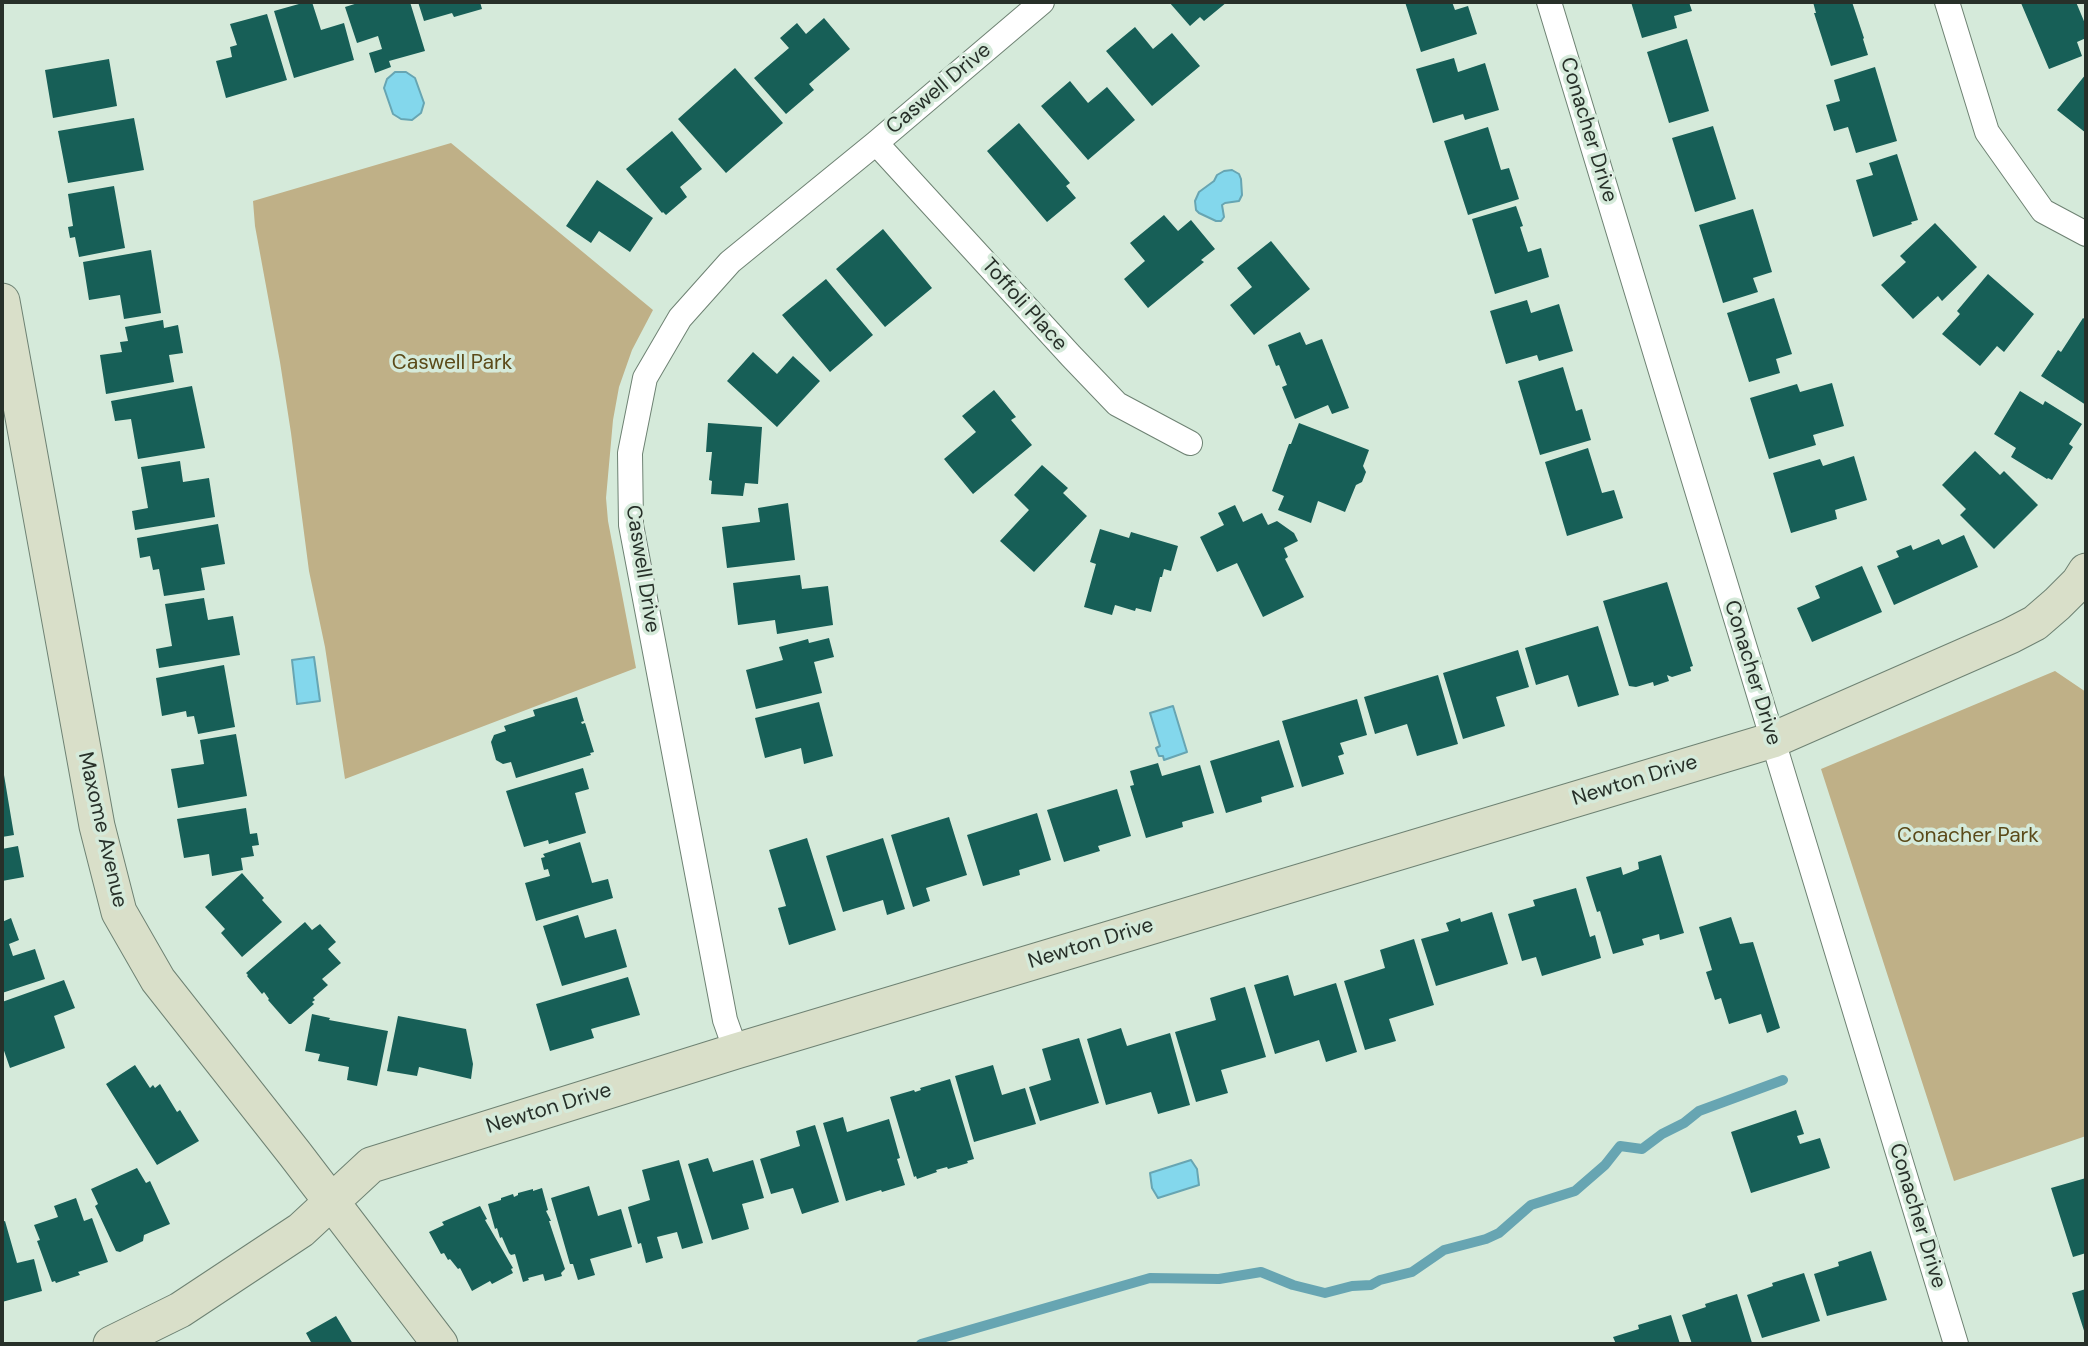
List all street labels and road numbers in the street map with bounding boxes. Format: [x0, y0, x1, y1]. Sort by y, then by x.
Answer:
street label: Caswell Drive [882, 38, 996, 140]
street label: Conacher Drive [1554, 55, 1622, 205]
street label: Toffoli Place [976, 253, 1072, 357]
street label: Caswell Drive [619, 503, 665, 635]
street label: Conacher Drive [1718, 598, 1786, 748]
street label: Maxome Avenue [72, 750, 132, 910]
street label: Newton Drive [1569, 750, 1701, 812]
street label: Newton Drive [1025, 913, 1157, 975]
street label: Newton Drive [483, 1078, 615, 1140]
street label: Conacher Drive [1883, 1141, 1951, 1291]

